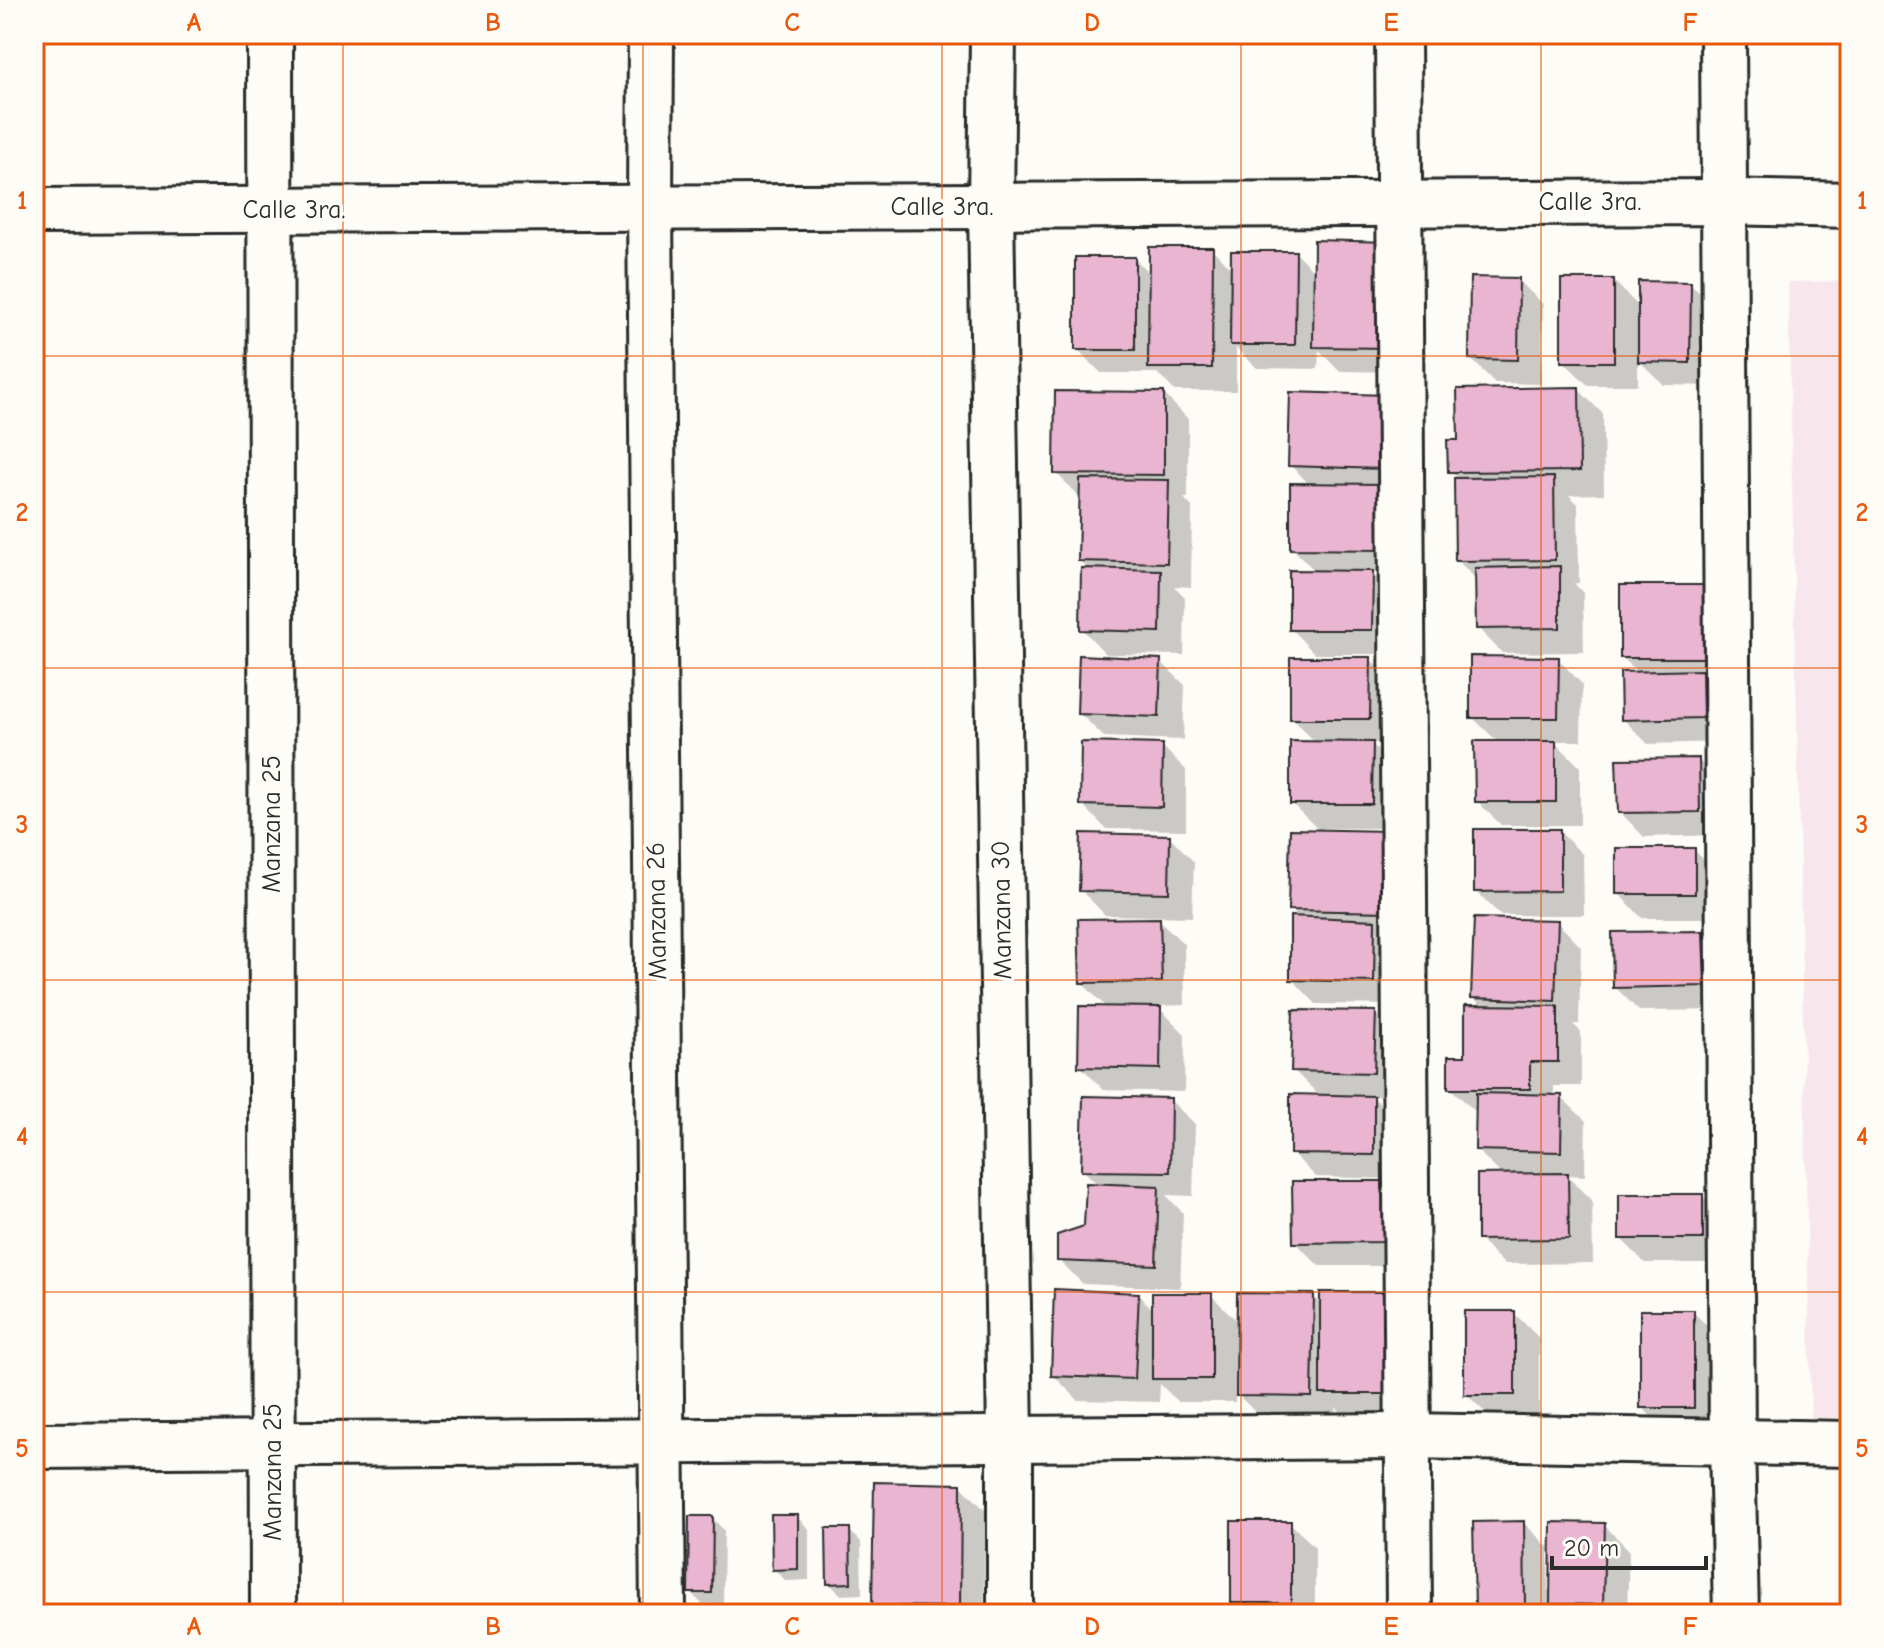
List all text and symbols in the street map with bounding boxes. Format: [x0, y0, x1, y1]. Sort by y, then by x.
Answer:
text: A [187, 8, 202, 38]
text: B [485, 8, 501, 38]
text: C [784, 8, 800, 38]
text: D [1084, 8, 1100, 38]
text: E [1383, 8, 1399, 38]
text: F [1682, 8, 1698, 38]
text: 1 [17, 186, 27, 216]
text: 1 [1857, 186, 1867, 216]
street label: Calle 3ra. [1539, 187, 1641, 217]
street label: Calle 3ra. [891, 192, 993, 222]
street label: Calle 3ra. [243, 195, 345, 225]
text: 2 [16, 498, 28, 528]
text: 2 [1856, 498, 1868, 528]
street label: Manzana 25 [257, 755, 287, 893]
text: 3 [16, 810, 28, 840]
text: 3 [1856, 810, 1868, 840]
street label: Manzana 30 [986, 840, 1018, 980]
street label: Manzana 26 [641, 842, 673, 980]
text: 4 [16, 1122, 28, 1152]
text: 4 [1856, 1122, 1868, 1152]
street label: Manzana 25 [258, 1403, 288, 1541]
text: 5 [15, 1434, 29, 1464]
text: 5 [1855, 1434, 1869, 1464]
scale bar [1552, 1520, 1706, 1570]
text: 20 m [1564, 1534, 1619, 1562]
text: A [187, 1612, 202, 1642]
text: B [485, 1612, 501, 1642]
text: C [784, 1612, 800, 1642]
text: D [1084, 1612, 1100, 1642]
text: E [1383, 1612, 1399, 1642]
text: F [1682, 1612, 1698, 1642]

